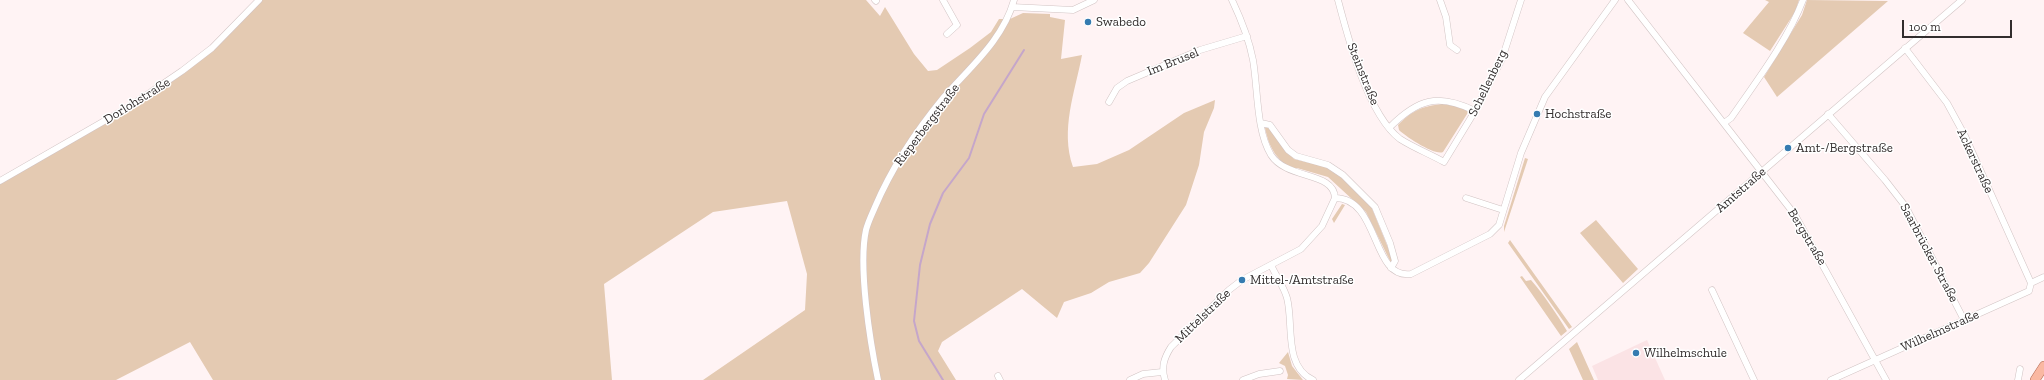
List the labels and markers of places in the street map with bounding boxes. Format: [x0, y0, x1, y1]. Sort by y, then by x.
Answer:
place label: Swabedo [1096, 14, 1146, 30]
marker: Swabedo [1083, 17, 1093, 27]
place label: Hochstraße [1545, 106, 1611, 122]
marker: Hochstraße [1532, 109, 1542, 119]
place label: Amt-/Bergstraße [1796, 140, 1893, 156]
marker: Amt-/Bergstraße [1783, 143, 1793, 153]
place label: Mittel-/Amtstraße [1250, 272, 1354, 288]
marker: Mittel-/Amtstraße [1237, 275, 1247, 285]
place label: Wilhelmschule [1644, 345, 1727, 361]
marker: Wilhelmschule [1631, 348, 1641, 358]

